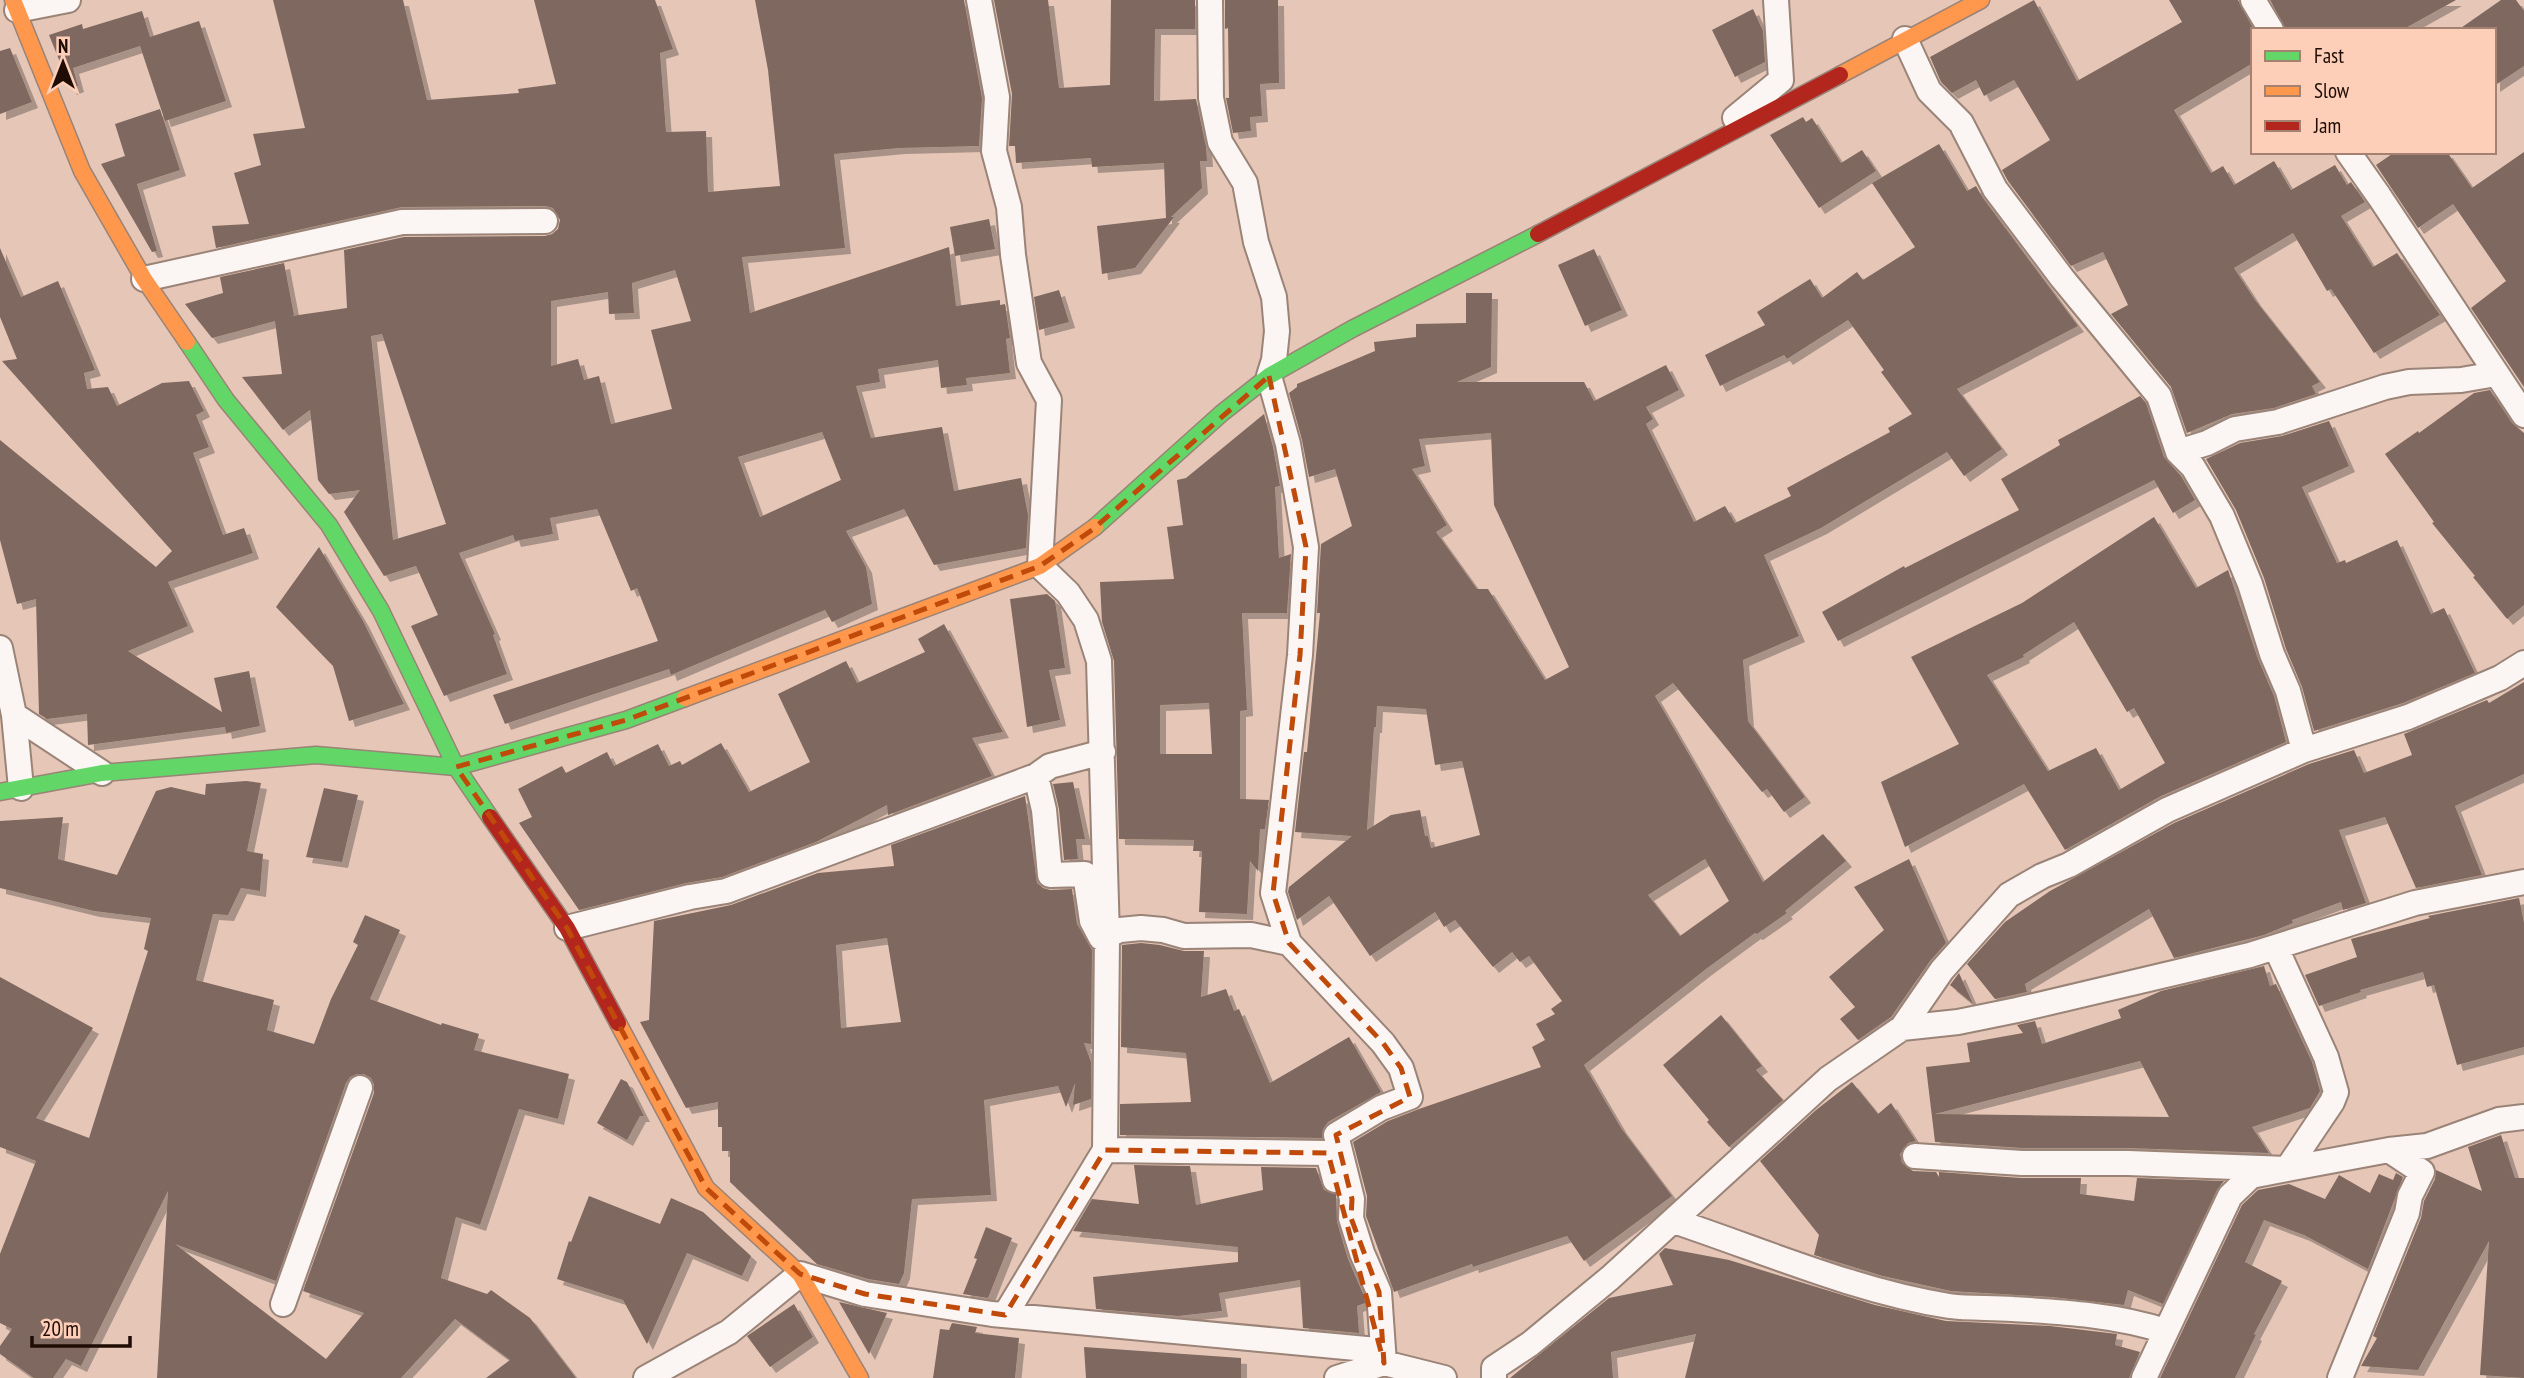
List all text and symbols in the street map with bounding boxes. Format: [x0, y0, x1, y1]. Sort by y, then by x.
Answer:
north arrow [28, 28, 98, 98]
legend [2251, 28, 2496, 154]
text: N [58, 34, 68, 58]
text: Fast [2314, 42, 2344, 69]
text: Slow [2314, 77, 2350, 104]
text: Jam [2313, 112, 2341, 139]
scale bar [32, 1304, 130, 1348]
text: 20 m [42, 1315, 79, 1342]

